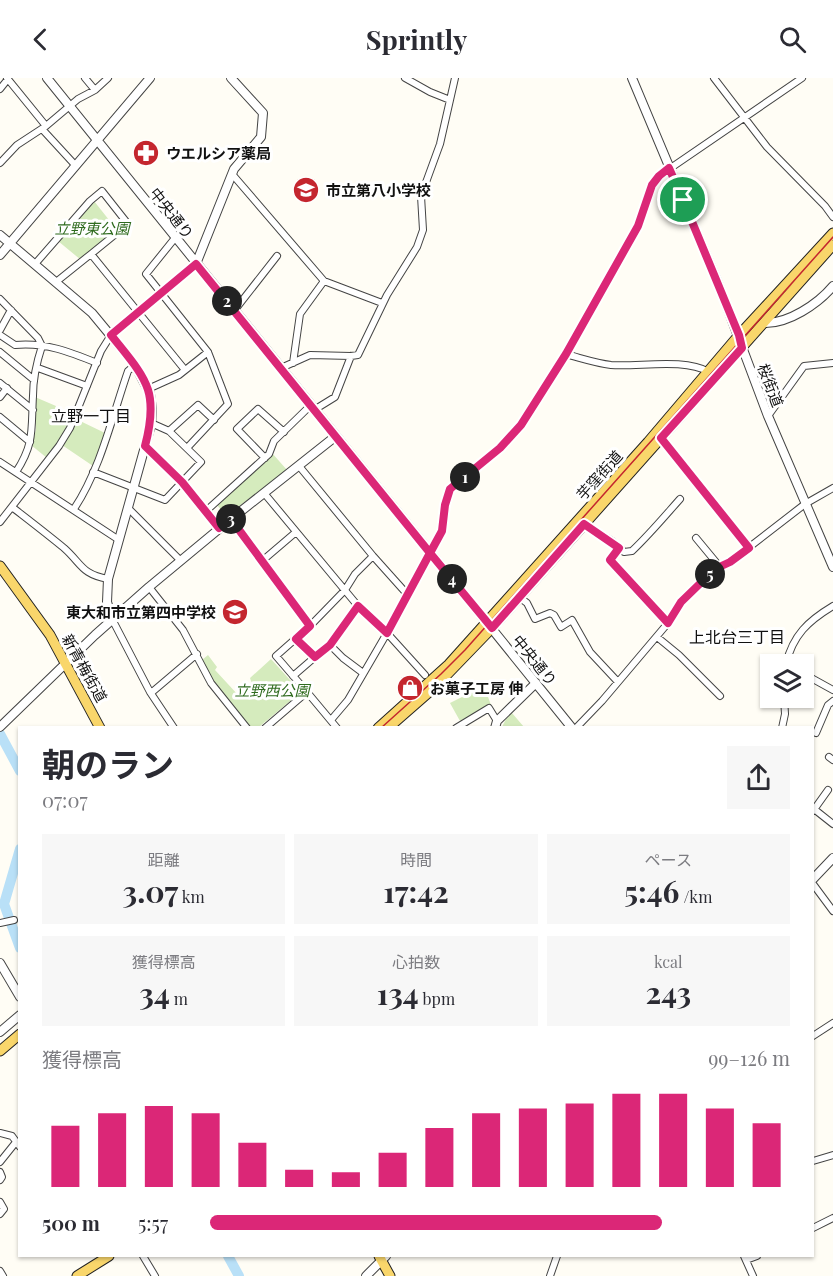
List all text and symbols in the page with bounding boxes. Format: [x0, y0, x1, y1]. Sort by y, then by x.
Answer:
text: Sprintly [366, 21, 467, 57]
icon: back [24, 23, 57, 56]
icon: search [776, 23, 809, 56]
pharmacy icon: ウエルシア薬局 [131, 138, 161, 168]
place label: ウエルシア薬局 [166, 143, 271, 163]
pin [657, 174, 708, 225]
school or university icon: 市立第八小学校 [291, 175, 321, 205]
place label: 市立第八小学校 [326, 180, 431, 200]
street label: 中央通り [146, 183, 198, 243]
icon: arrive [666, 183, 699, 216]
park label: 立野東公園 [54, 218, 131, 238]
pin: 2 [212, 286, 242, 316]
text: 2 [223, 290, 231, 311]
street label: 桜街道 [754, 360, 788, 410]
district label: 立野一丁目 [51, 405, 131, 426]
street label: 芋窪街道 [571, 446, 627, 504]
pin: 1 [450, 462, 480, 492]
text: 1 [462, 466, 468, 487]
pin: 3 [216, 504, 246, 534]
text: 3 [227, 508, 235, 529]
pin: 5 [695, 559, 725, 589]
text: 5 [706, 563, 714, 584]
pin: 4 [437, 564, 467, 594]
text: 4 [448, 568, 456, 589]
school or university icon: 東大和市立第四中学校 [220, 597, 250, 627]
place label: 東大和市立第四中学校 [66, 602, 216, 622]
district label: 上北台三丁目 [689, 626, 785, 647]
street label: 新青梅街道 [58, 630, 112, 706]
street label: 中央通り [508, 630, 562, 690]
map controls [760, 654, 814, 708]
button: layers [760, 654, 814, 708]
shop icon: お菓子工房 伸 [395, 673, 425, 703]
place label: お菓子工房 伸 [430, 678, 524, 698]
park label: 立野西公園 [234, 680, 311, 700]
text: 朝のラン [42, 741, 174, 785]
button: share [727, 746, 790, 809]
text: 07:07 [42, 786, 88, 813]
text: 距離 [148, 849, 180, 870]
text: 時間 [400, 849, 432, 870]
text: ペース [645, 849, 692, 870]
text: 3.07 [123, 871, 178, 911]
text: 17:42 [383, 871, 449, 911]
text: 5:46 [624, 871, 679, 911]
text: km [178, 886, 205, 907]
text: /km [679, 886, 712, 907]
text: 獲得標高 [132, 951, 196, 972]
text: 心拍数 [392, 951, 440, 972]
text: kcal [654, 951, 683, 972]
text: 243 [645, 972, 691, 1012]
text: 34 [139, 973, 170, 1013]
text: 134 [377, 973, 419, 1013]
text: m [170, 988, 188, 1009]
text: bpm [419, 988, 455, 1009]
text: 99–126 m [708, 1044, 790, 1071]
text: 獲得標高 [42, 1045, 122, 1072]
text: 500 m [42, 1209, 100, 1236]
text: 5:57 [138, 1209, 168, 1236]

